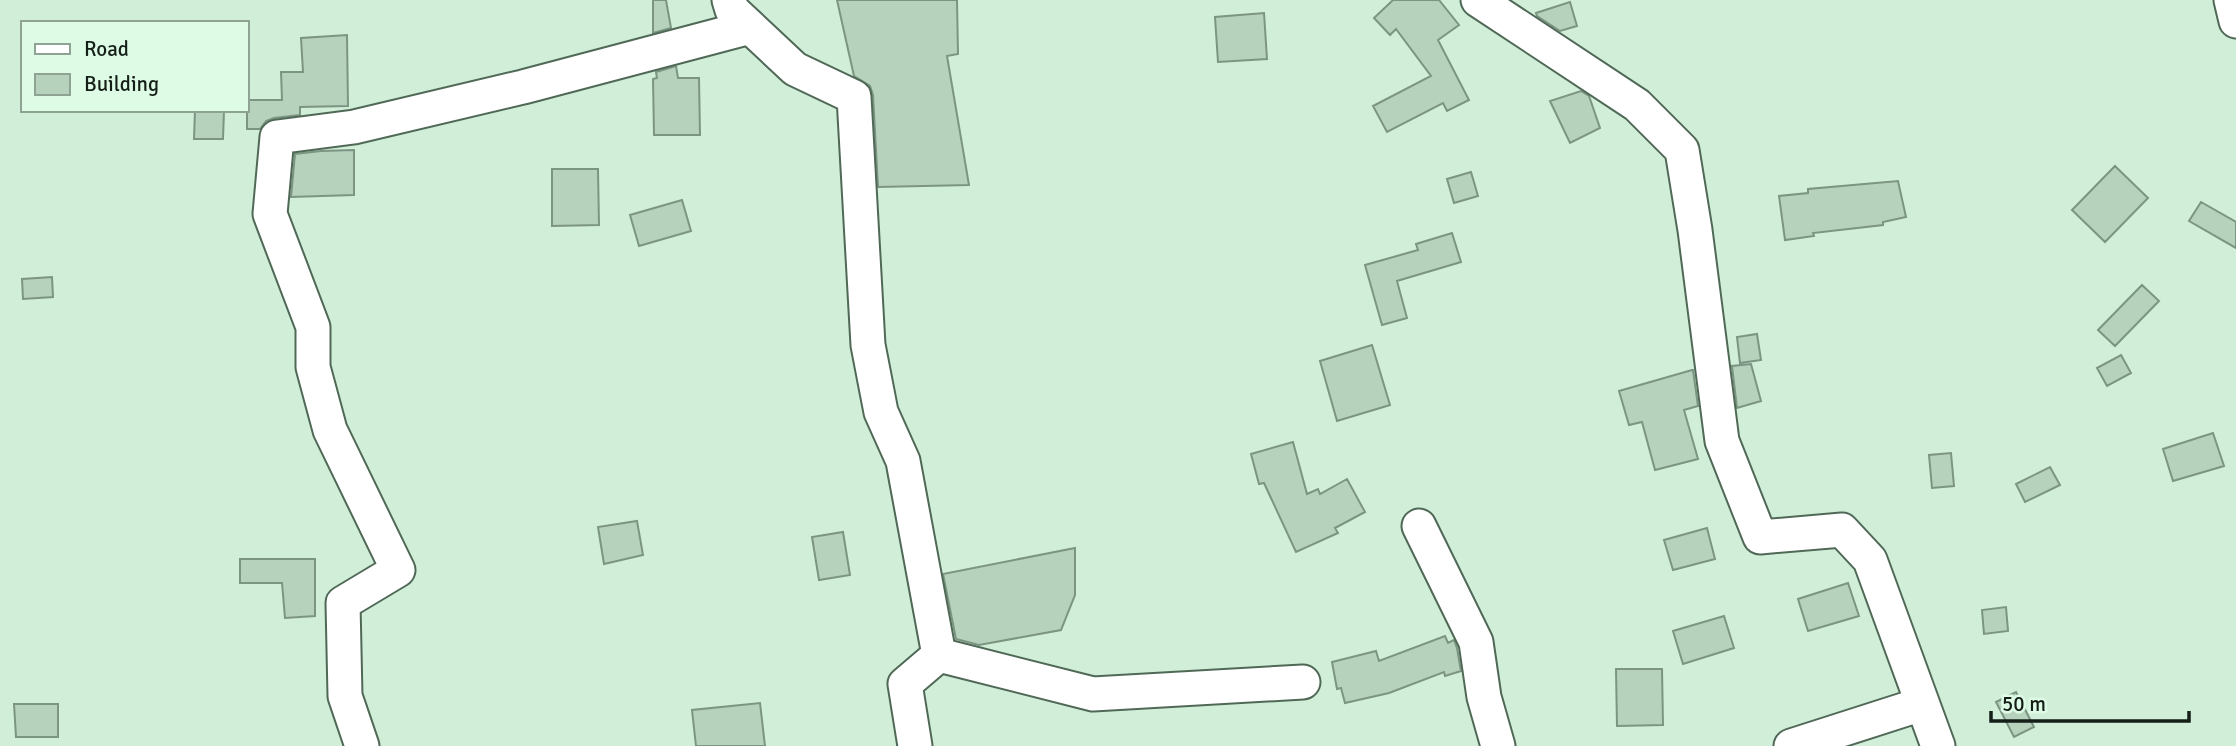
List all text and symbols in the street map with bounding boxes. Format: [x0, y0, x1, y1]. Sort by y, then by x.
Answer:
legend [21, 21, 248, 112]
text: Road [84, 36, 129, 62]
text: Building [84, 71, 159, 97]
scale bar [1991, 680, 2189, 724]
text: 50 m [2002, 691, 2046, 717]

